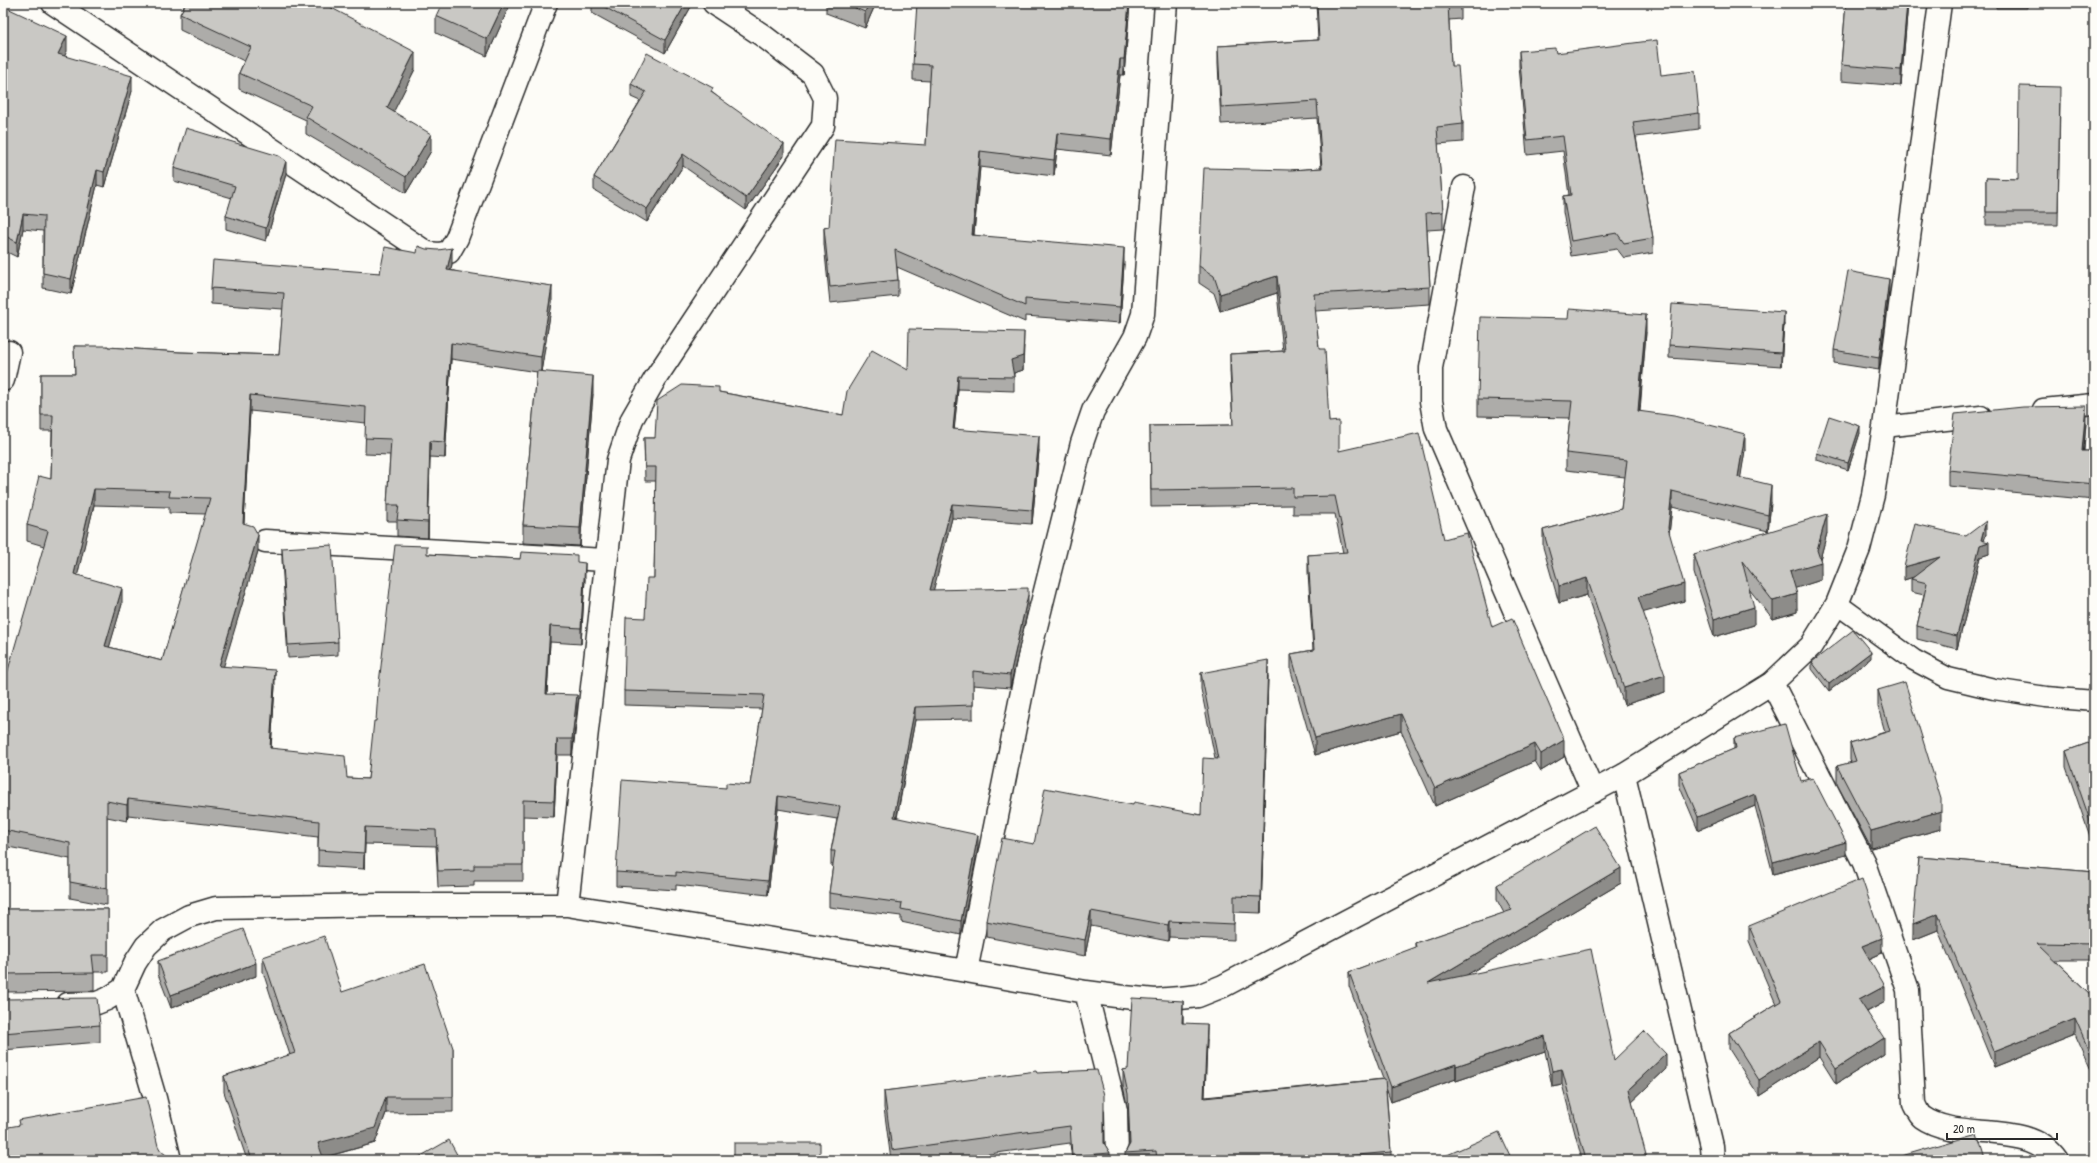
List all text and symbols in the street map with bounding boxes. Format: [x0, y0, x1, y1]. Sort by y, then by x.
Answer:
scale bar [1947, 1115, 2057, 1141]
text: 20 m [1953, 1120, 1975, 1137]

